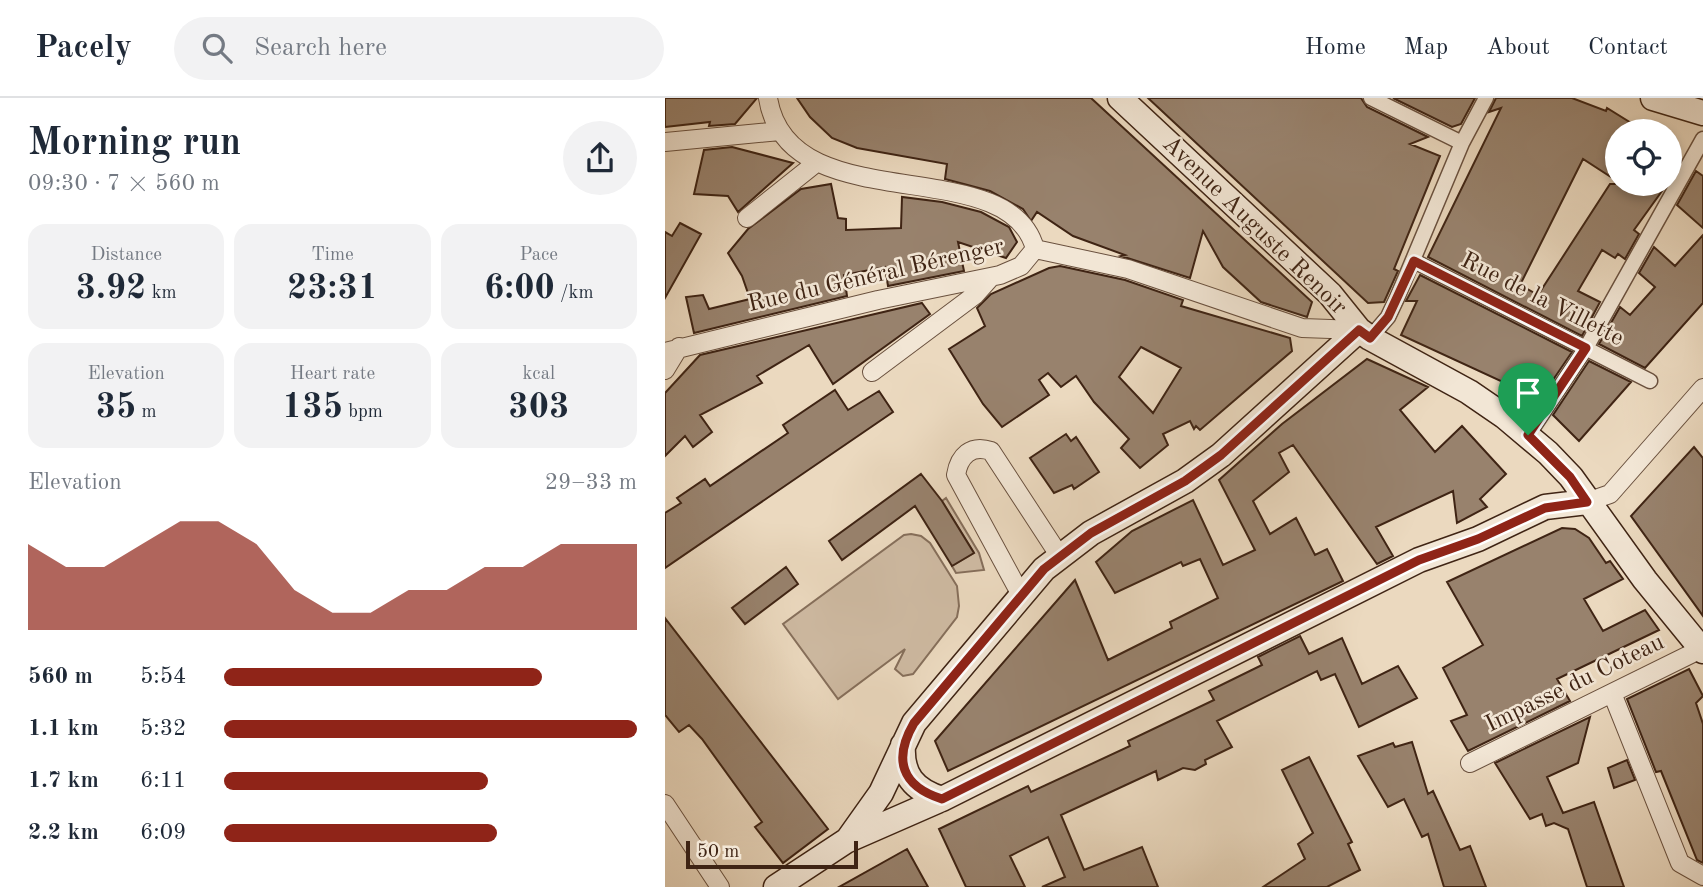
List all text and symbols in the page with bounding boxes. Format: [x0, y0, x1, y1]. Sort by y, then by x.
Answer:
search box [174, 17, 664, 80]
icon: search [198, 29, 236, 67]
text: Pacely [35, 32, 132, 65]
text: Search here [254, 35, 387, 61]
text: Home [1305, 36, 1366, 60]
text: Map [1404, 36, 1448, 60]
text: About [1486, 36, 1550, 60]
text: Contact [1588, 36, 1668, 60]
map controls [1605, 119, 1682, 196]
button: locate [1605, 119, 1682, 196]
button: share [563, 121, 637, 195]
text: Morning run [28, 125, 241, 163]
street label: Avenue Auguste Renoir [1157, 132, 1351, 320]
text: 09:30 · 7 × 560 m [28, 172, 220, 195]
street label: Rue du Général Bérenger [745, 235, 1007, 317]
text: Distance [90, 246, 162, 265]
text: Time [311, 246, 354, 265]
text: Pace [520, 246, 558, 265]
street label: Rue de la Villette [1457, 249, 1627, 351]
text: 3.92 [76, 271, 146, 306]
text: 23:31 [287, 271, 378, 306]
text: 6:00 [484, 271, 555, 306]
text: km [146, 284, 177, 303]
text: /km [555, 284, 594, 303]
pin [1498, 363, 1558, 435]
text: Elevation [88, 365, 165, 384]
text: Heart rate [290, 365, 375, 384]
text: kcal [522, 365, 555, 384]
icon: arrive [1509, 374, 1547, 412]
text: 35 [96, 390, 136, 425]
text: 135 [282, 390, 343, 425]
text: 303 [508, 390, 569, 425]
text: m [136, 403, 157, 422]
text: bpm [343, 403, 383, 422]
text: Elevation [28, 471, 122, 494]
text: 29–33 m [545, 471, 637, 494]
street label: Impasse du Coteau [1482, 630, 1668, 738]
text: 560 m [28, 665, 93, 688]
text: 5:54 [140, 665, 186, 688]
text: 1.1 km [28, 717, 99, 740]
text: 5:32 [140, 717, 186, 740]
text: 1.7 km [28, 769, 99, 792]
text: 6:11 [140, 769, 186, 792]
text: 2.2 km [28, 821, 99, 844]
text: 6:09 [140, 821, 186, 844]
scale bar [686, 838, 857, 870]
text: 50 m [697, 843, 739, 862]

